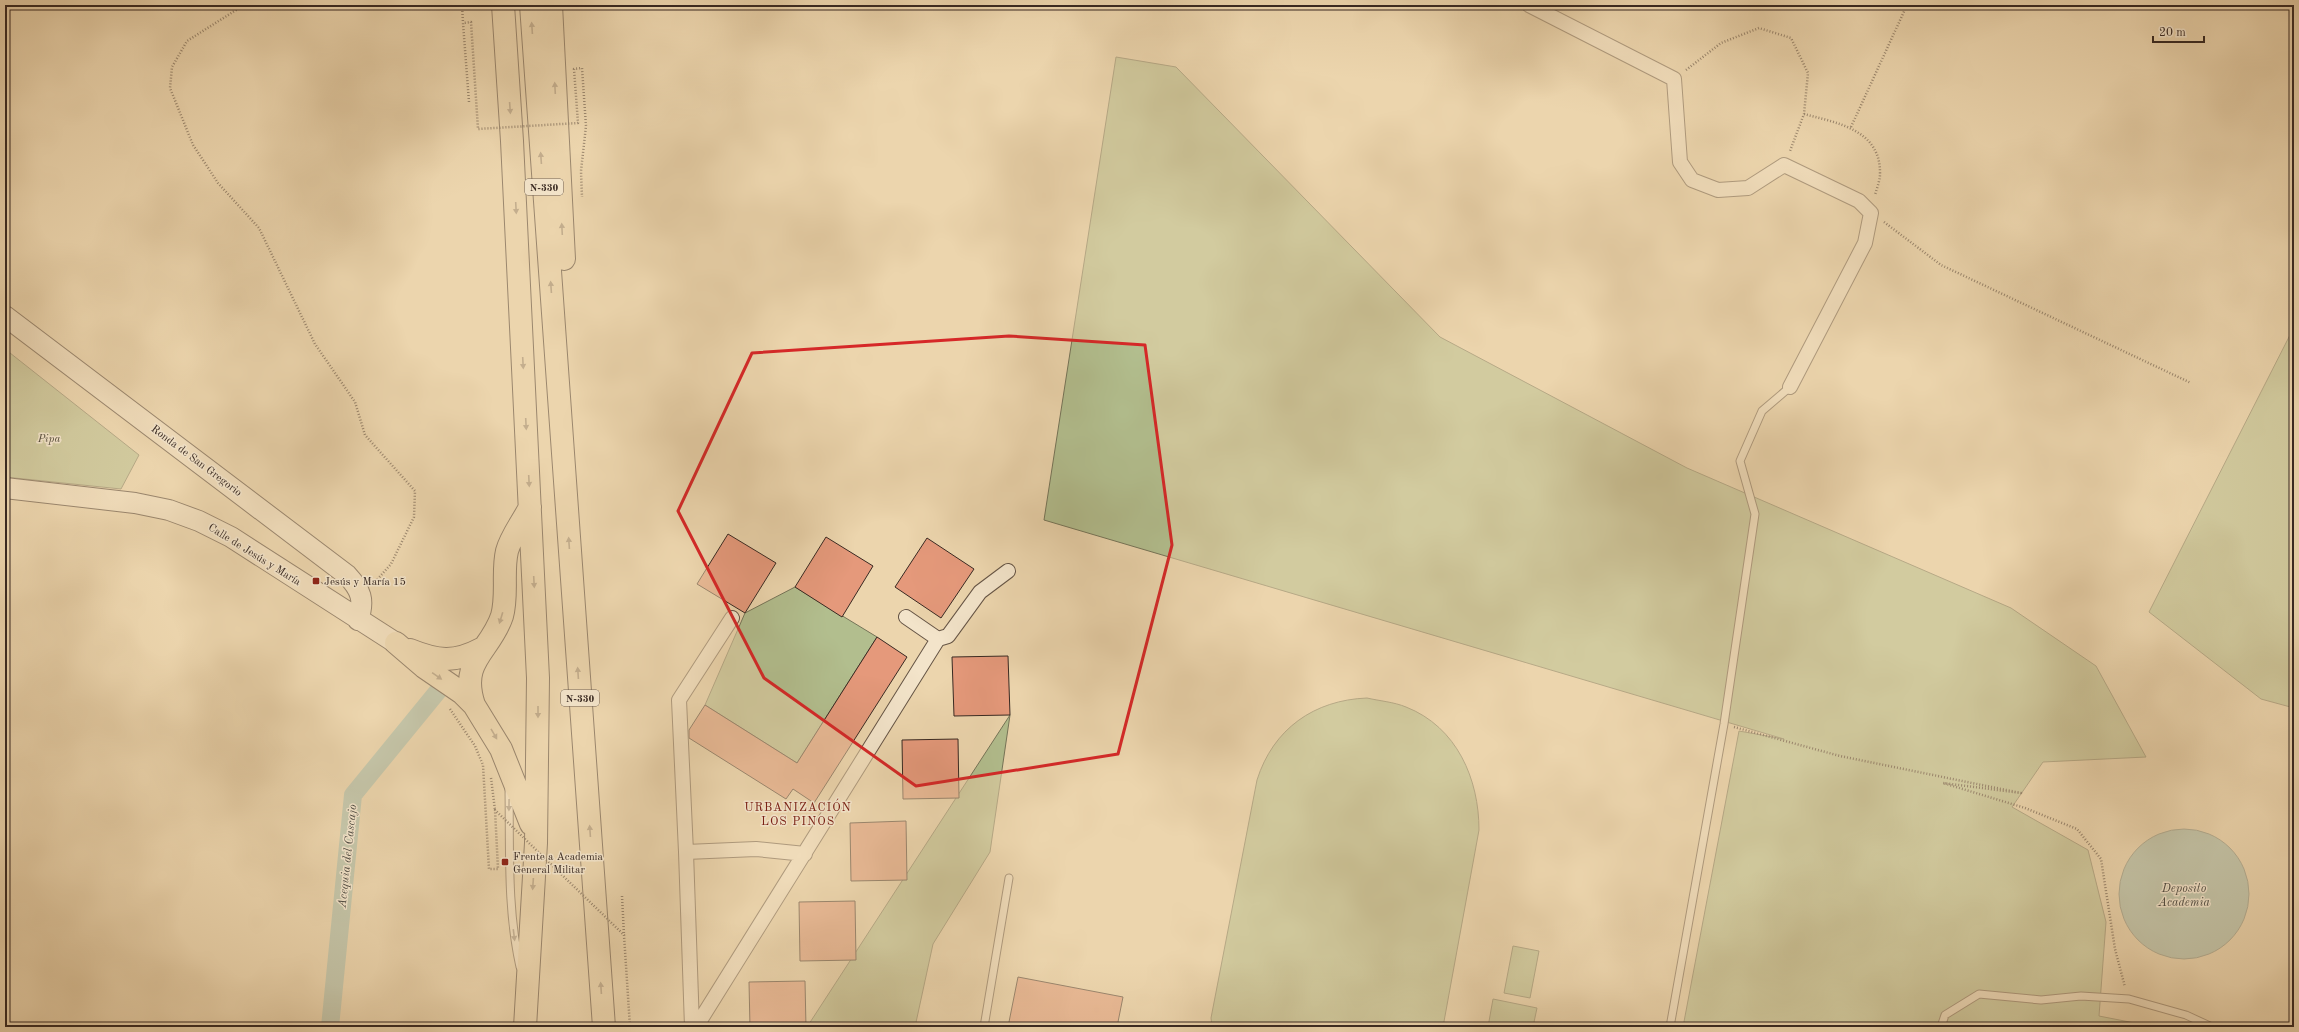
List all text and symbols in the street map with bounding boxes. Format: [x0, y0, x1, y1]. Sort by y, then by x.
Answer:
scale bar [2153, 18, 2204, 44]
one-way arrow [529, 22, 536, 34]
text: 20 m [2159, 27, 2186, 39]
one-way arrow [551, 82, 558, 94]
one-way arrow [507, 102, 514, 114]
one-way arrow [538, 152, 545, 164]
road number: N-330 [525, 179, 563, 195]
one-way arrow [512, 202, 519, 214]
one-way arrow [559, 222, 565, 235]
one-way arrow [547, 281, 554, 293]
one-way arrow [520, 357, 527, 369]
one-way arrow [523, 418, 530, 430]
street label: Ronda de San Gregorio [149, 424, 244, 499]
park label: Pipa [37, 434, 60, 445]
one-way arrow [526, 475, 532, 488]
street label: Calle de Jesús y María [206, 522, 303, 589]
one-way arrow [566, 537, 573, 549]
marker: Jesús y María 15 [311, 576, 321, 586]
one-way arrow [530, 576, 537, 588]
place label: Jesús y María 15 [324, 577, 406, 588]
one-way arrow [498, 612, 504, 624]
one-way arrow [575, 667, 582, 679]
one-way arrow [432, 672, 442, 680]
road number: N-330 [561, 690, 599, 706]
one-way arrow [535, 706, 541, 719]
one-way arrow [490, 728, 497, 740]
district label: URBANIZACIÓN LOS PINOS [744, 798, 852, 828]
one-way arrow [506, 799, 513, 811]
water label: Acequia del Cascajo [336, 803, 359, 909]
one-way arrow [586, 824, 593, 837]
place label: Frente a Academia General Militar [513, 852, 604, 876]
marker: Frente a Academia General Militar [500, 857, 510, 867]
one-way arrow [530, 878, 537, 890]
water label: Deposito Academia [2157, 883, 2210, 909]
one-way arrow [511, 929, 517, 941]
one-way arrow [598, 982, 605, 994]

